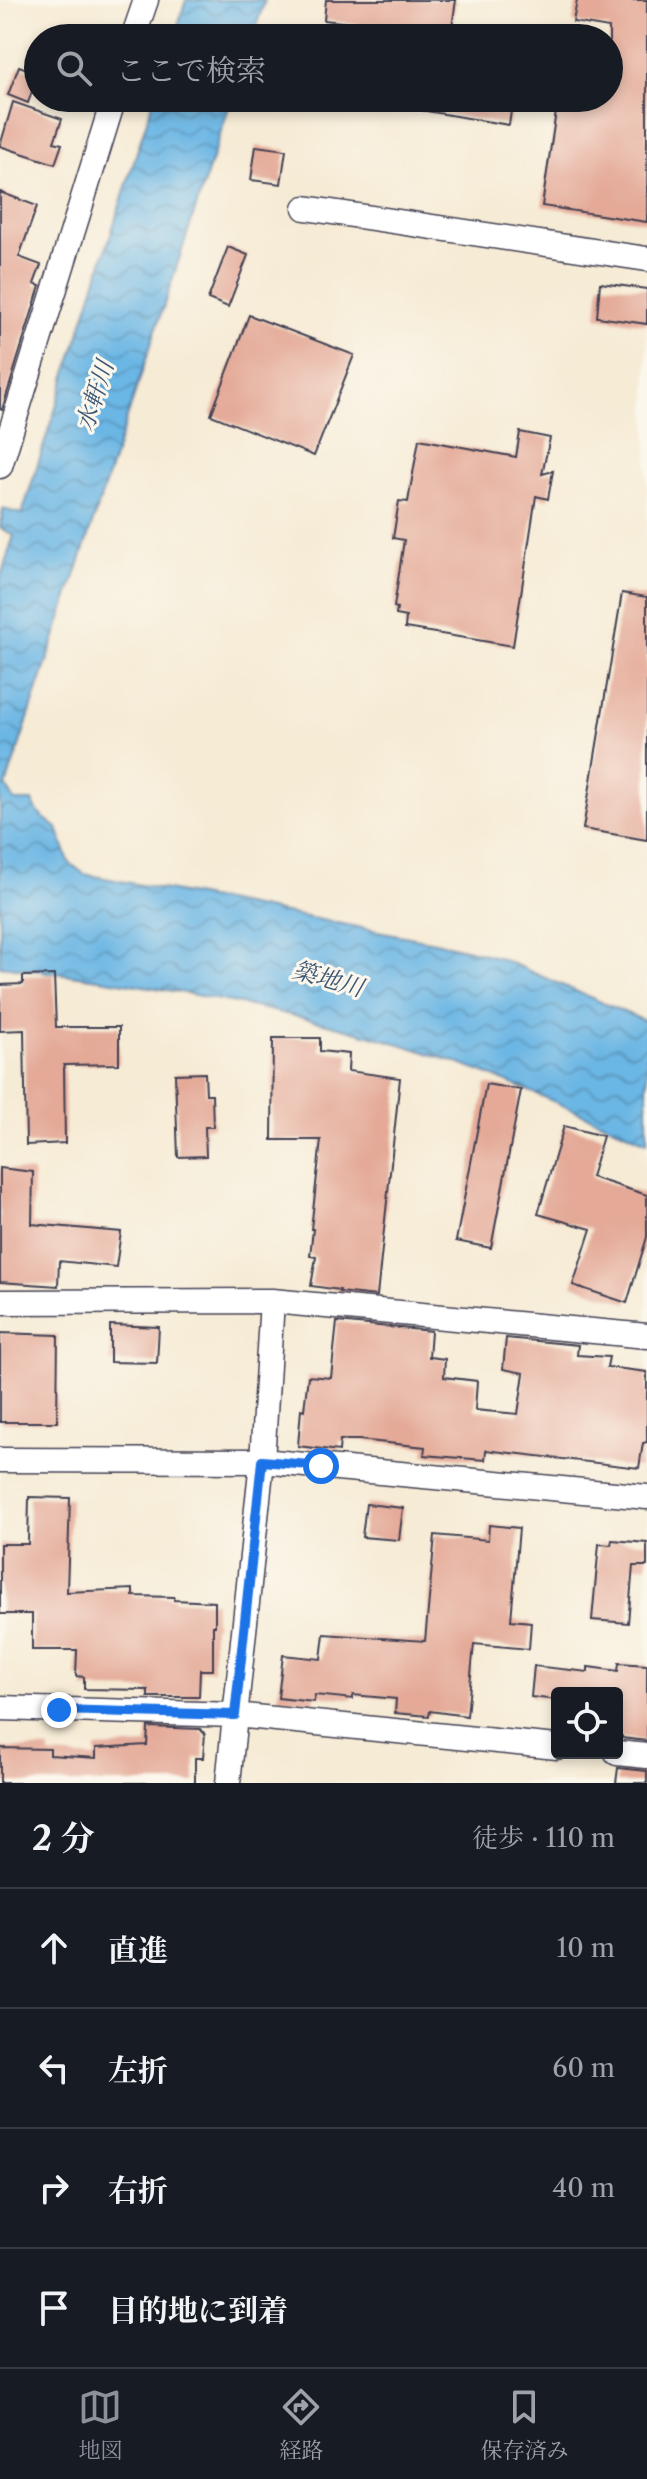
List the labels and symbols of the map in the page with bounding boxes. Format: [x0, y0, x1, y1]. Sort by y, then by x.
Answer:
water label: 水軒川 [70, 354, 120, 435]
water label: 築地川 [290, 955, 370, 1003]
route start [303, 1448, 339, 1484]
route end [41, 1692, 77, 1728]

